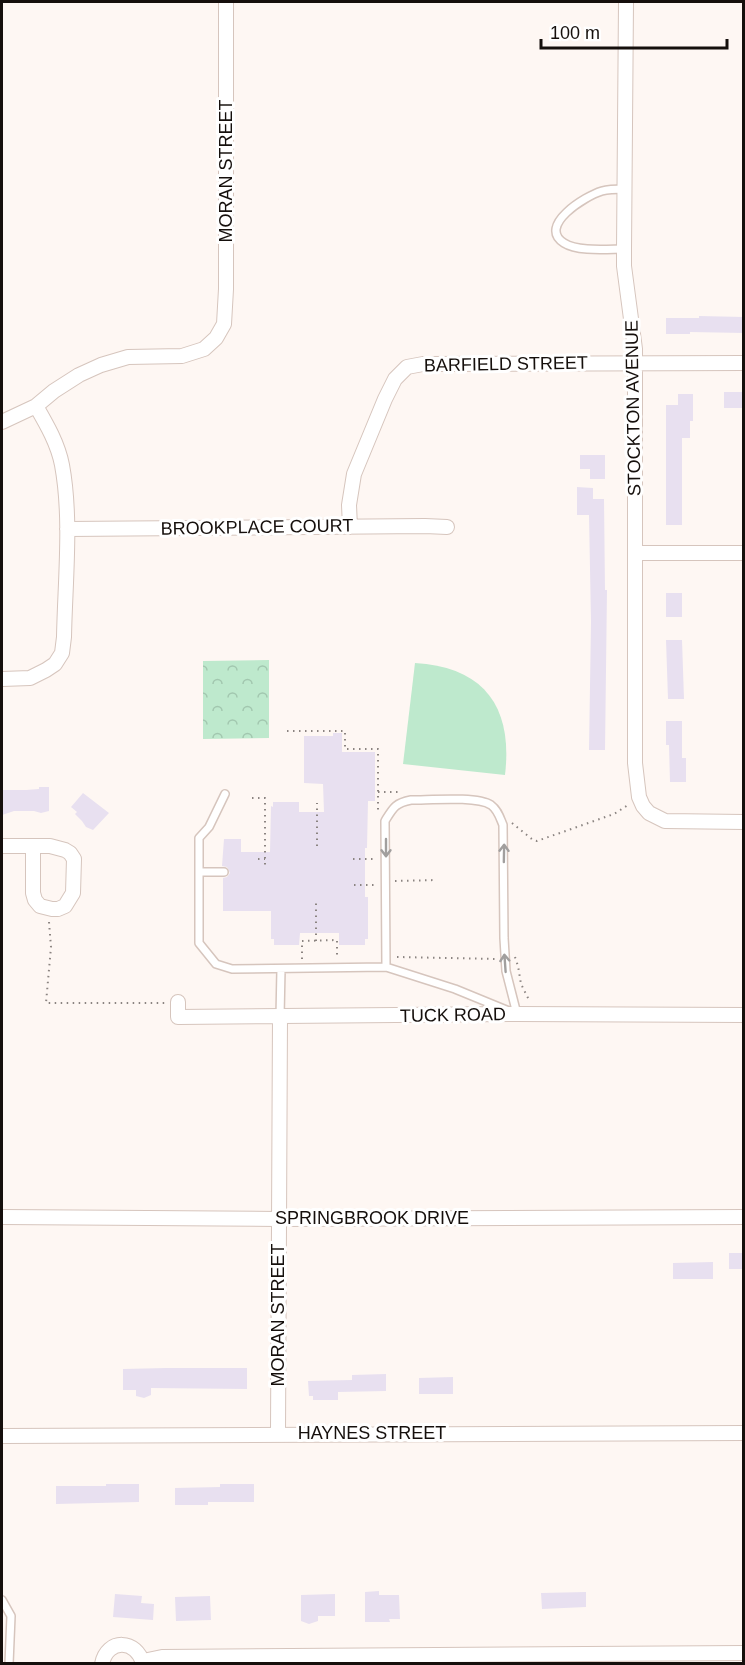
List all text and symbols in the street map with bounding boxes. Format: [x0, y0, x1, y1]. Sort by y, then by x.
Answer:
scale bar [541, 12, 727, 50]
text: 100 m [550, 23, 600, 43]
street label: MORAN STREET [216, 99, 236, 243]
street label: STOCKTON AVENUE [621, 320, 645, 496]
street label: BARFIELD STREET [424, 353, 588, 375]
street label: BROOKPLACE COURT [160, 515, 354, 539]
one-way arrow [380, 838, 392, 858]
one-way arrow [498, 843, 510, 863]
one-way arrow [500, 954, 511, 974]
street label: TUCK ROAD [400, 1004, 506, 1026]
street label: SPRINGBROOK DRIVE [275, 1208, 469, 1228]
street label: MORAN STREET [268, 1243, 288, 1387]
street label: HAYNES STREET [298, 1423, 446, 1443]

